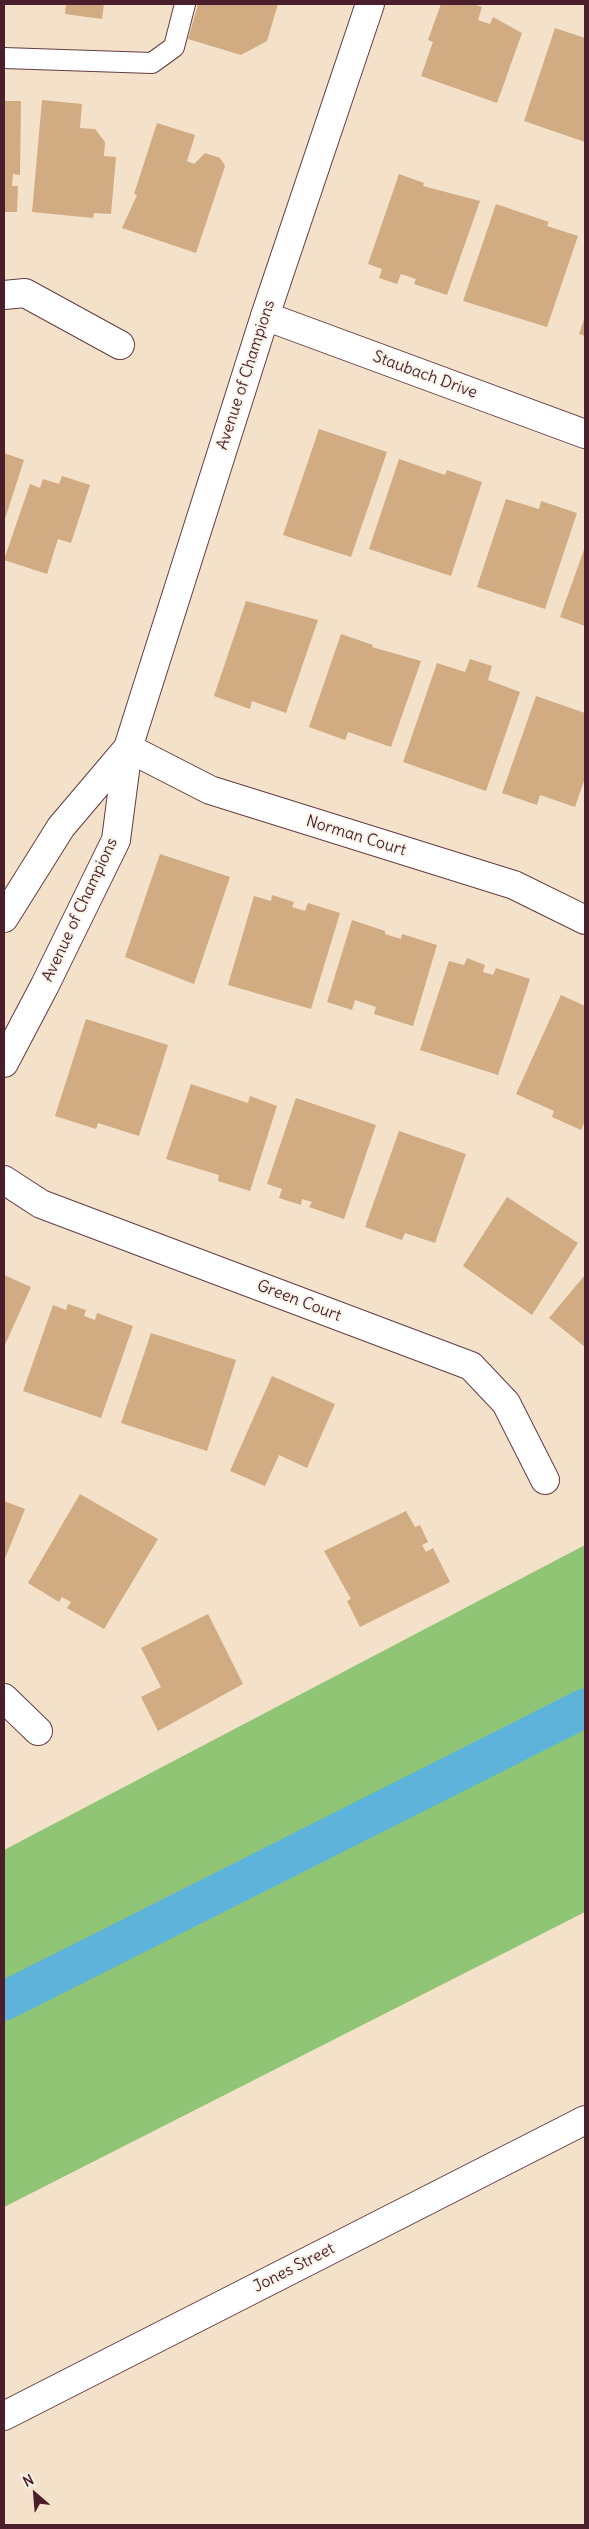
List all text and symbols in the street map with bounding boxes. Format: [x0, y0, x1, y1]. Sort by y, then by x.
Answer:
street label: Avenue of Champions [213, 298, 279, 452]
street label: Staubach Drive [370, 347, 480, 403]
street label: Norman Court [304, 812, 408, 860]
street label: Avenue of Champions [38, 835, 122, 985]
street label: Green Court [254, 1276, 344, 1326]
street label: Jones Street [250, 2239, 338, 2297]
north arrow [10, 2469, 60, 2519]
text: N [20, 2470, 37, 2491]

